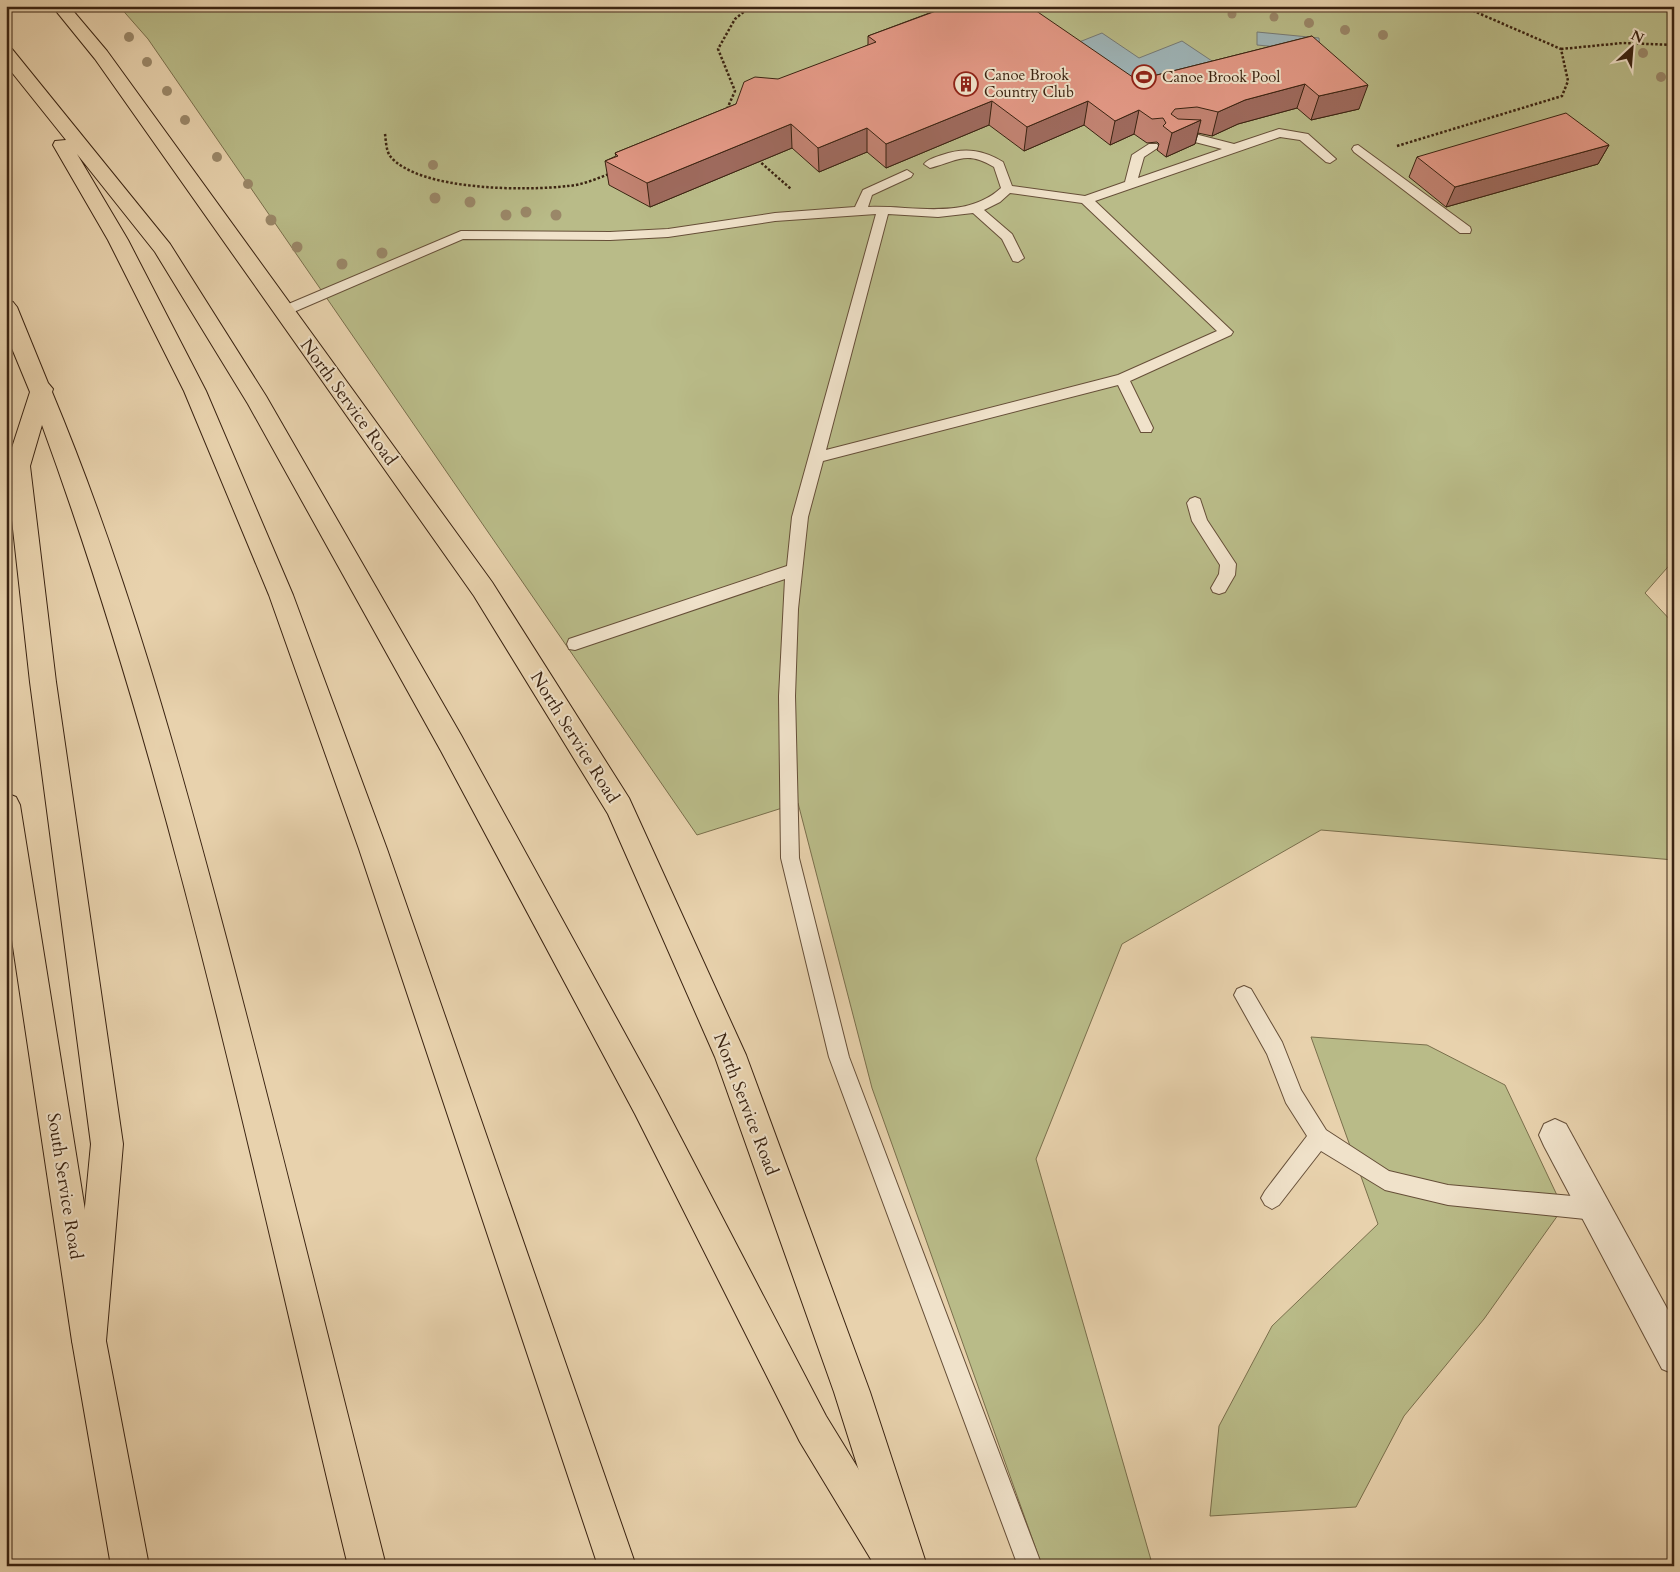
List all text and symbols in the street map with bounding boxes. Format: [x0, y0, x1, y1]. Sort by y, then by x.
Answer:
north arrow [1608, 22, 1658, 72]
text: N [1628, 26, 1647, 48]
sports icon: Canoe Brook Pool [1131, 64, 1157, 90]
place label: Canoe Brook Country Club [984, 65, 1074, 102]
place label: Canoe Brook Pool [1162, 67, 1280, 87]
building icon: Canoe Brook Country Club [953, 71, 979, 97]
street label: North Service Road [294, 334, 403, 471]
street label: North Service Road [524, 667, 625, 808]
street label: North Service Road [707, 1029, 784, 1179]
street label: South Service Road [41, 1111, 88, 1261]

